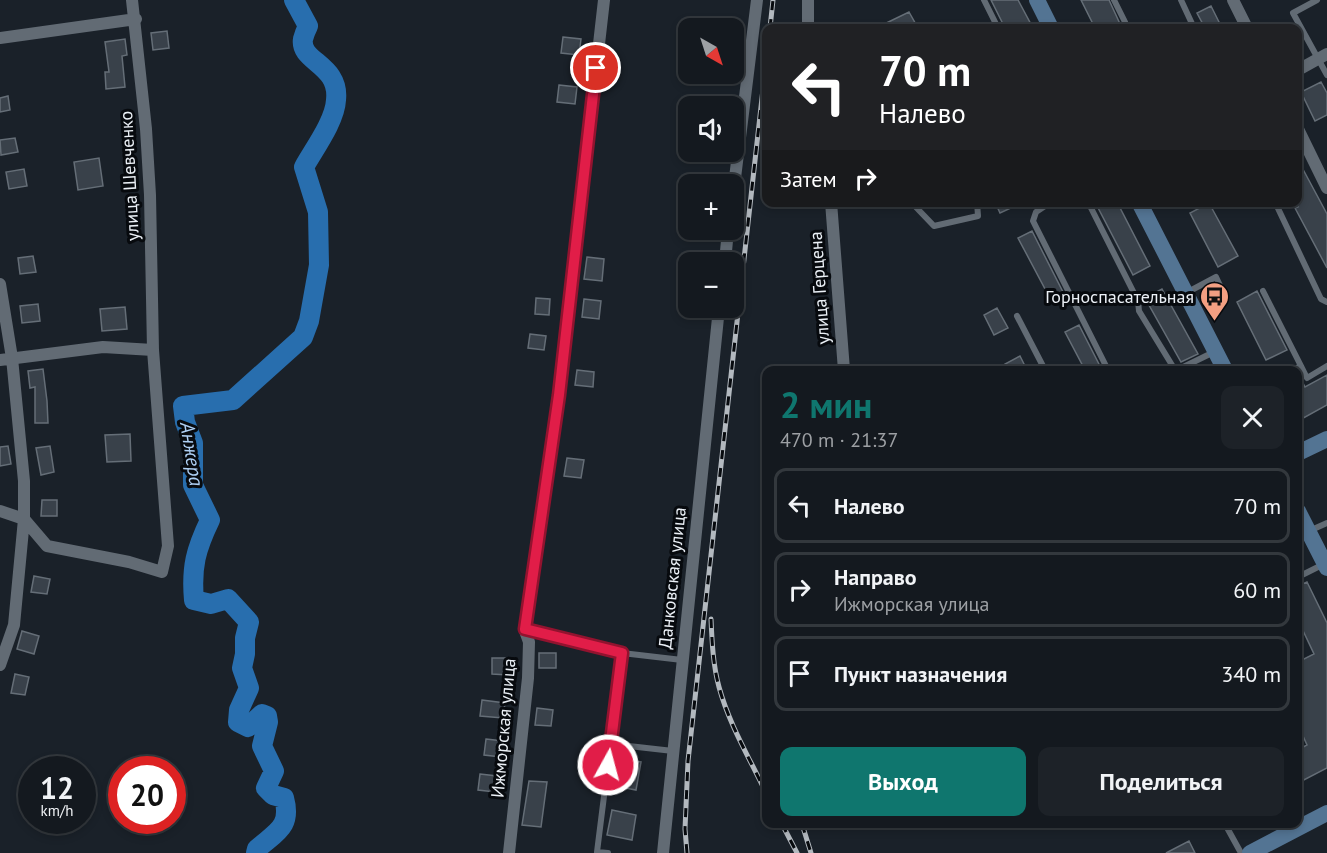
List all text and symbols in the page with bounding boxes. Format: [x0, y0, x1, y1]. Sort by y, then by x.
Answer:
north arrow [678, 18, 744, 84]
map controls [678, 18, 744, 318]
pin [570, 42, 621, 93]
text: 70 m [879, 43, 971, 98]
icon: left [780, 48, 858, 126]
icon: arrive [579, 51, 612, 84]
button: sound [678, 96, 744, 162]
text: Налево [879, 96, 966, 130]
street label: улица Шевченко [114, 110, 144, 242]
icon: right [849, 162, 882, 195]
text: Затем [780, 165, 837, 193]
button: + [678, 174, 744, 240]
street label: улица Герцена [804, 231, 834, 345]
button: − [678, 252, 744, 318]
bus stop icon: Горноспасательная [1199, 280, 1231, 322]
place label: Горноспасательная [1045, 285, 1194, 308]
text: 2 мин [780, 381, 872, 428]
button: close [1221, 386, 1284, 449]
water label: Анжера [174, 419, 210, 488]
text: 470 m · 21:37 [780, 427, 898, 453]
icon: left [783, 489, 816, 522]
text: Налево [834, 492, 905, 520]
text: 70 m [1233, 492, 1281, 520]
street label: Данковская улица [653, 506, 691, 650]
text: Направо [834, 563, 917, 591]
icon: right [783, 573, 816, 606]
text: 60 m [1233, 576, 1281, 604]
text: Ижморская улица [834, 591, 989, 617]
street label: Ижморская улица [485, 657, 521, 799]
icon: arrive [783, 657, 816, 690]
text: Пункт назначения [834, 660, 1007, 688]
text: 340 m [1221, 660, 1281, 688]
position arrow [576, 733, 640, 797]
button: Выход [780, 747, 1026, 816]
button: Поделиться [1038, 747, 1284, 816]
speed limit sign: 20 [108, 756, 186, 834]
text: 12 [40, 768, 74, 807]
text: km/h [41, 801, 73, 820]

